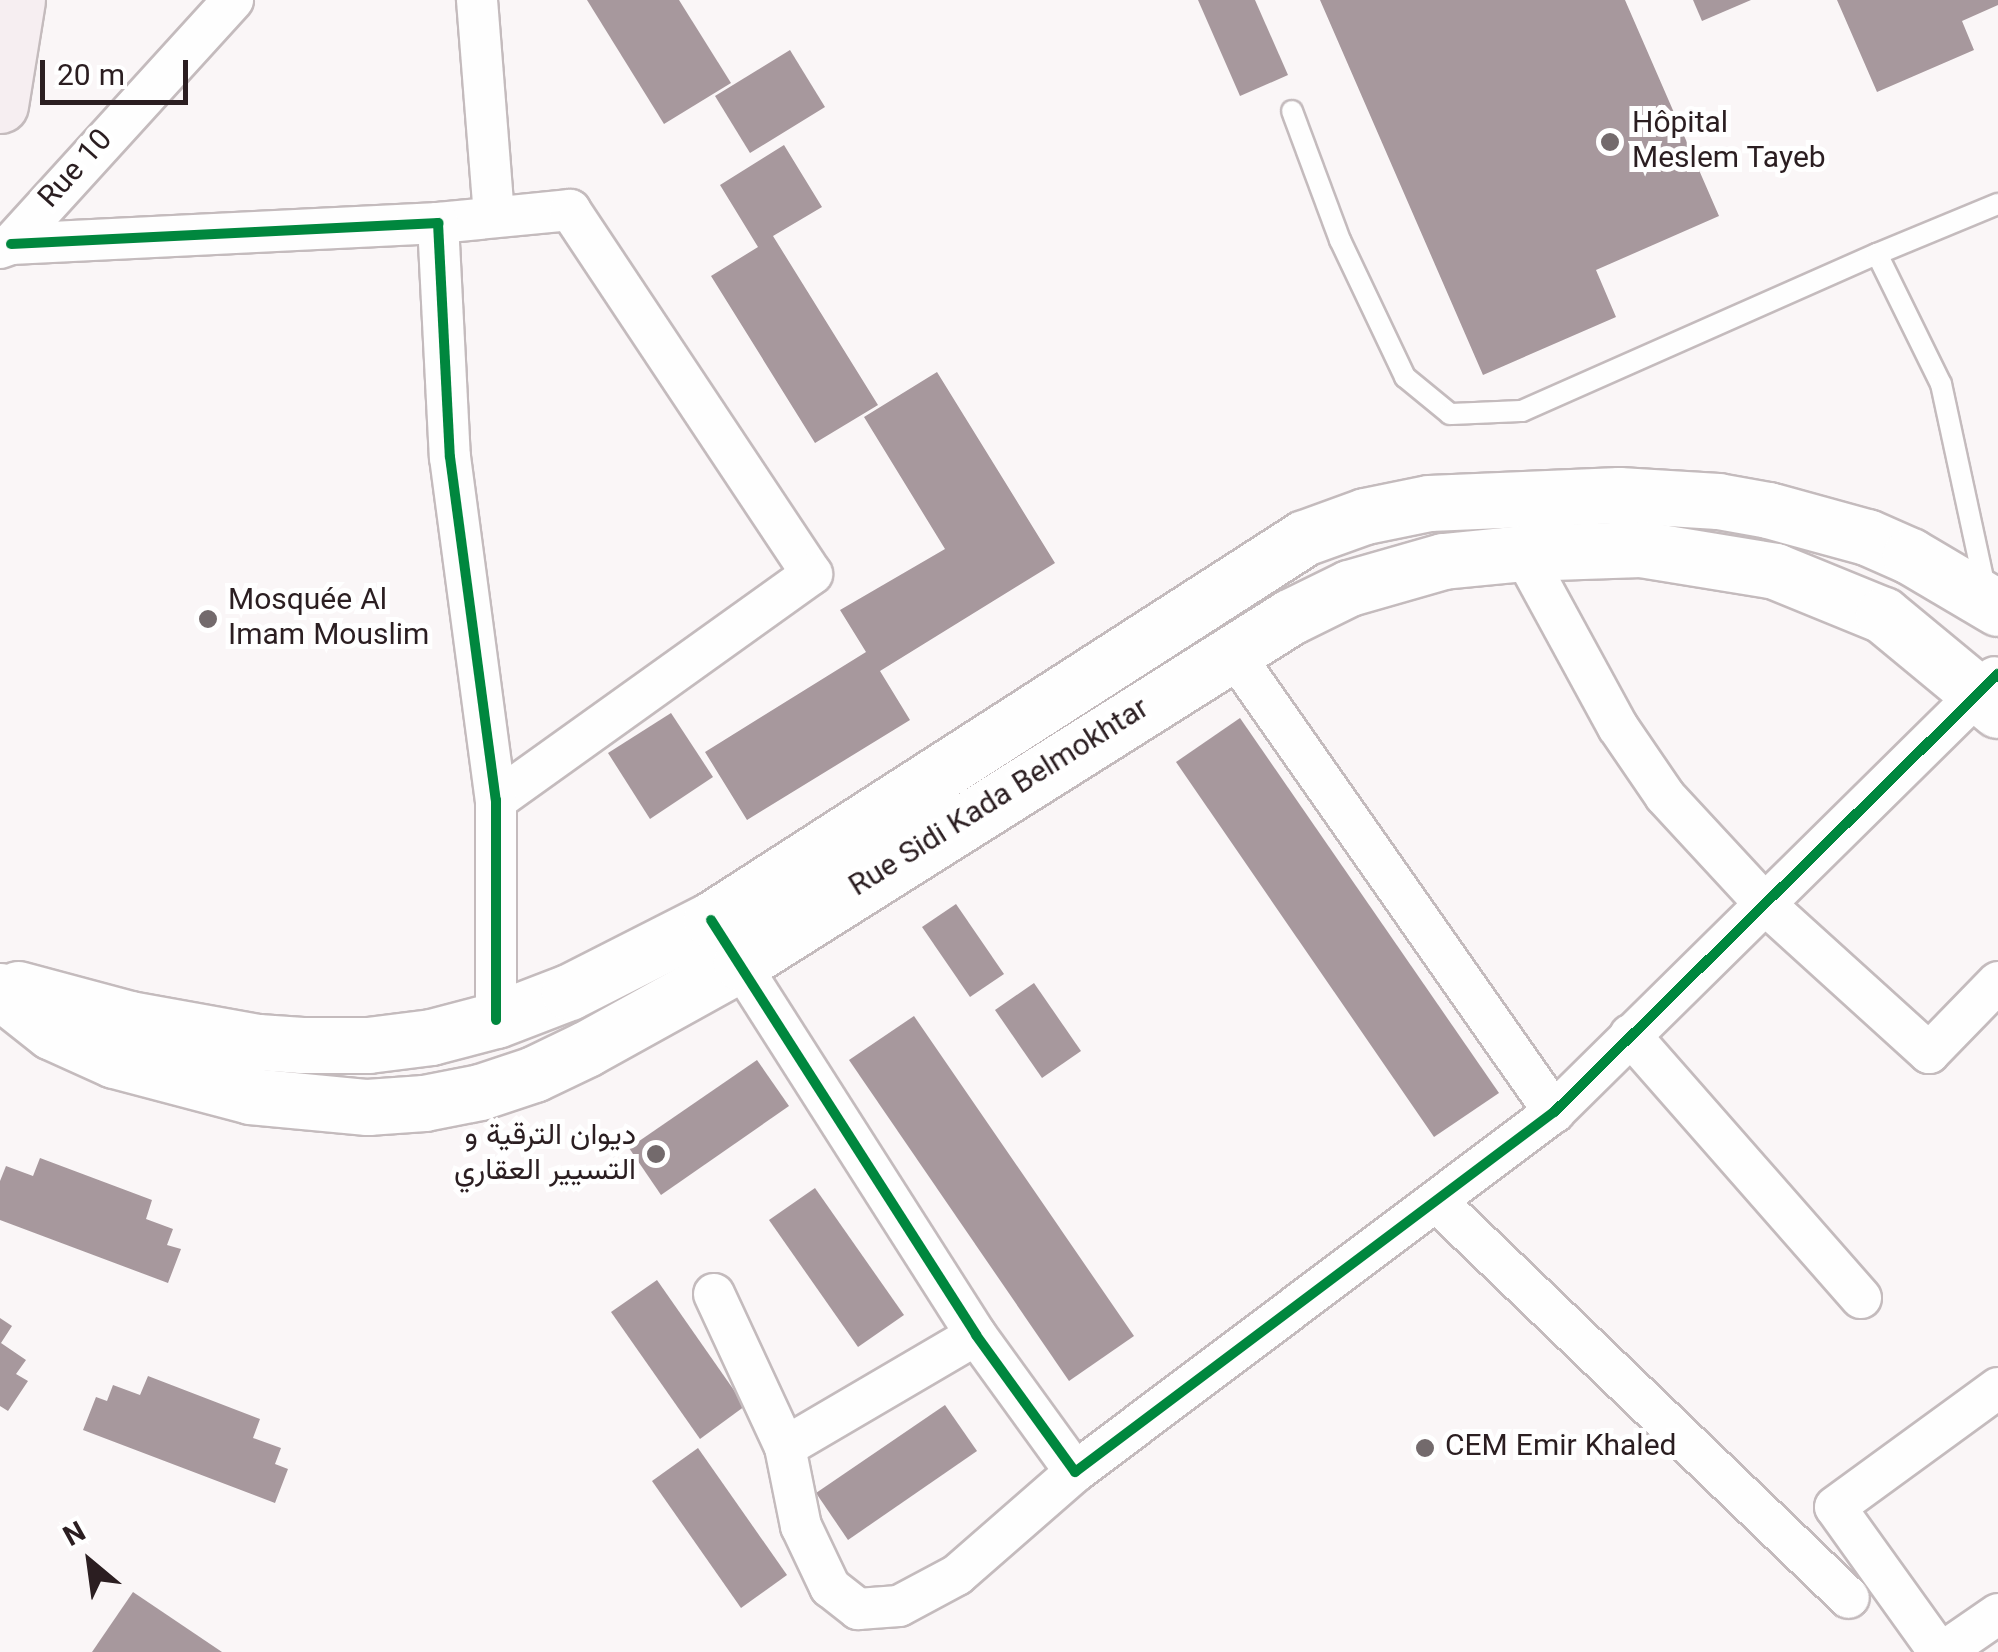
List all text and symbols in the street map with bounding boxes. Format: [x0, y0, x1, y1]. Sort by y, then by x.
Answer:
scale bar [45, 40, 192, 102]
text: 20 m [57, 54, 125, 101]
place label: Hôpital Meslem Tayeb [1632, 107, 1826, 178]
street label: Rue 10 [33, 124, 121, 216]
marker: Hôpital Meslem Tayeb [1597, 129, 1623, 155]
place label: Mosquée Al Imam Mouslim [228, 584, 429, 654]
marker: Mosquée Al Imam Mouslim [197, 608, 219, 630]
street label: Rue Sidi Kada Belmokhtar [844, 692, 1156, 906]
place label: ديوان الترقية و التسيير العقاري [454, 1119, 636, 1190]
marker: ديوان الترقية و التسيير العقاري [645, 1143, 667, 1165]
place label: CEM Emir Khaled [1445, 1430, 1676, 1466]
marker: CEM Emir Khaled [1414, 1437, 1436, 1459]
north arrow [40, 1512, 140, 1612]
text: N [56, 1512, 95, 1560]

